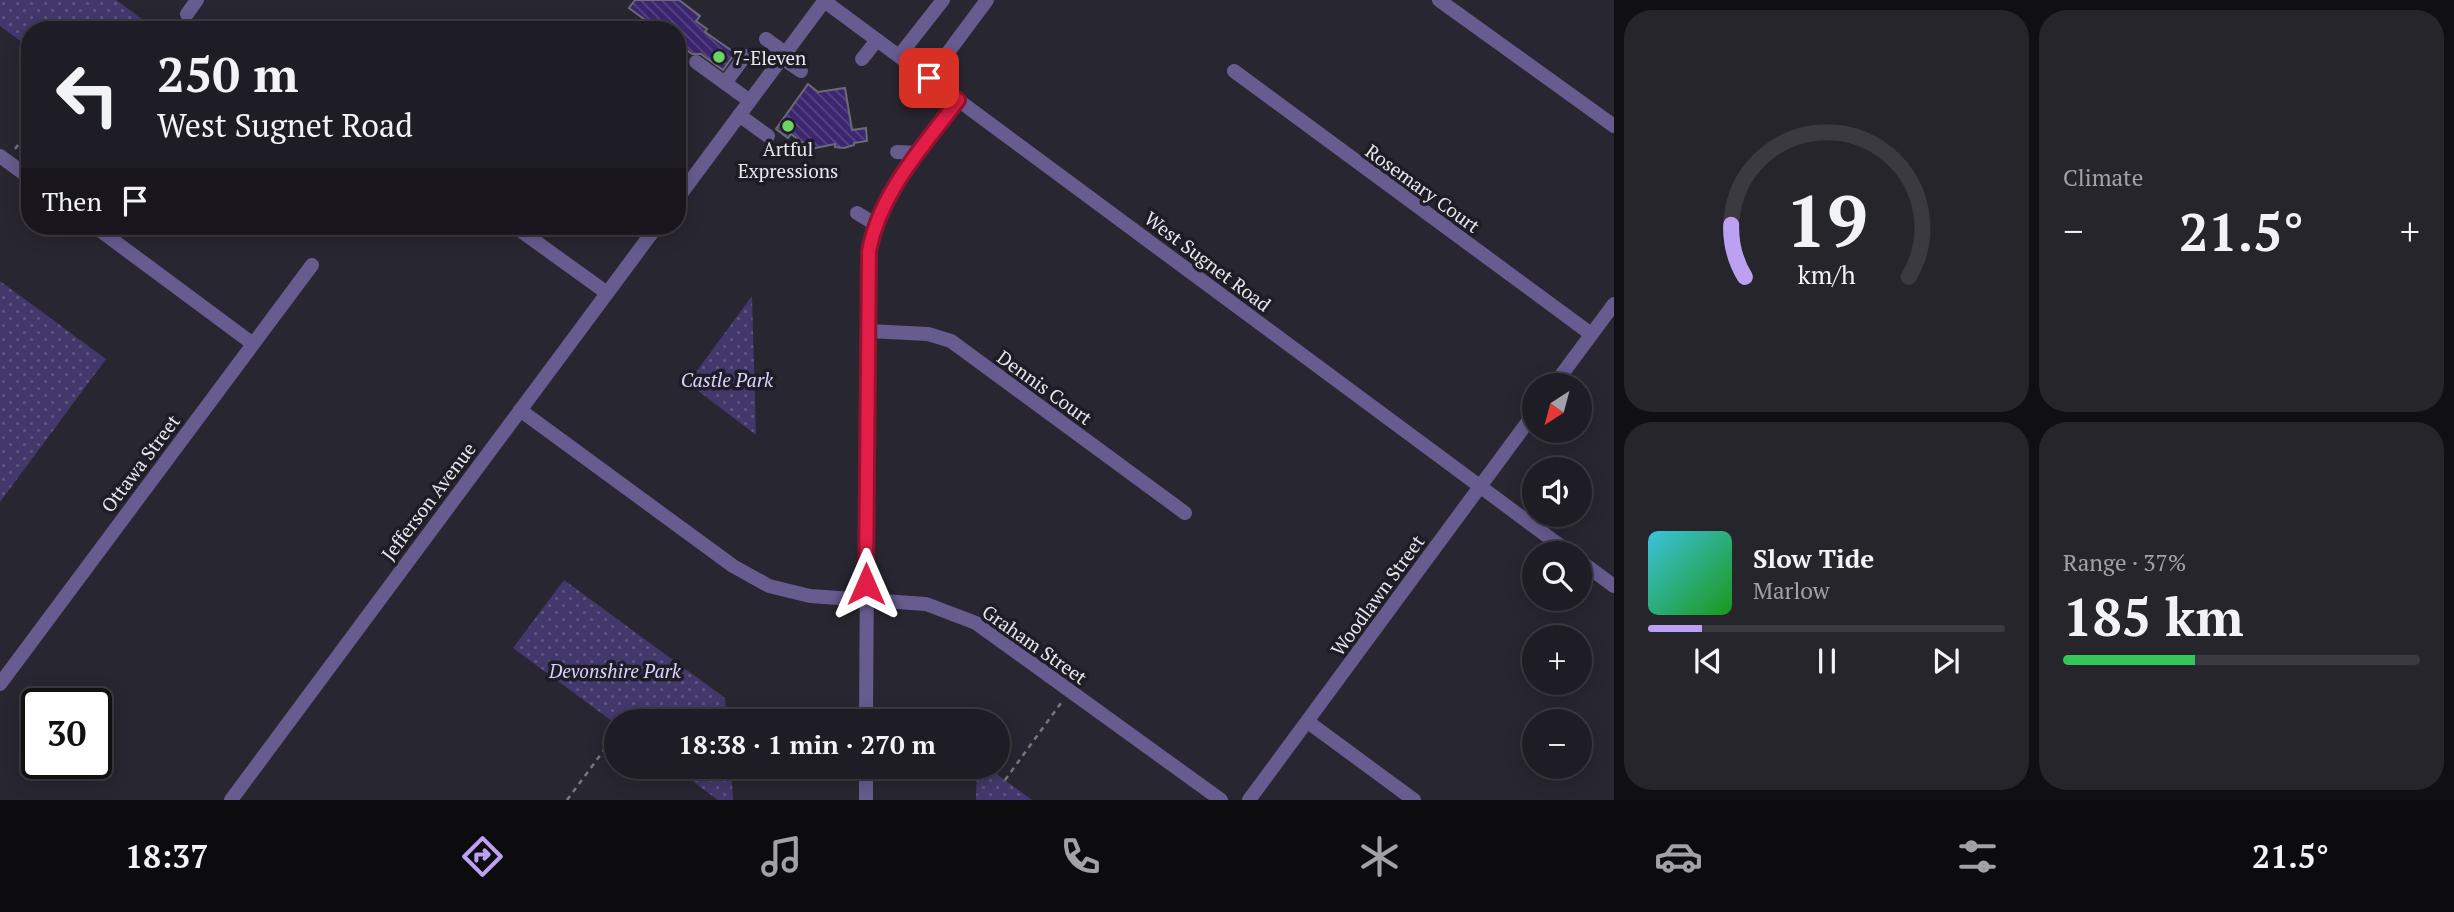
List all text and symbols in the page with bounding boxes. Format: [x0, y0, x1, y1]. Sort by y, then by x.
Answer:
text: 250 m [157, 41, 299, 106]
place label: 7-Eleven [733, 45, 806, 70]
pin [899, 48, 959, 108]
icon: left [42, 49, 133, 140]
marker: 7-Eleven [711, 49, 727, 65]
icon: arrive [910, 59, 948, 97]
text: West Sugnet Road [157, 104, 413, 146]
marker: Artful Expressions [780, 118, 796, 134]
place label: Artful Expressions [738, 136, 838, 183]
street label: Rosemary Court [1361, 138, 1485, 238]
text: Climate [2063, 162, 2143, 193]
text: 19 [1785, 171, 1868, 268]
icon: arrive [116, 182, 154, 220]
text: Then [42, 184, 102, 218]
text: 21.5° [2179, 197, 2304, 266]
street label: West Sugnet Road [1140, 205, 1277, 317]
text: − [2063, 206, 2083, 256]
text: + [2400, 206, 2420, 256]
text: km/h [1798, 258, 1856, 291]
street label: Dennis Court [992, 344, 1098, 430]
park label: Castle Park [681, 367, 774, 392]
north arrow [1522, 373, 1592, 443]
map controls [1522, 373, 1592, 779]
street label: Ottawa Street [95, 409, 185, 517]
street label: Jefferson Avenue [375, 437, 481, 565]
button: sound [1522, 457, 1592, 527]
street label: Woodlawn Street [1325, 529, 1429, 661]
button: search [1522, 541, 1592, 611]
text: Slow Tide [1753, 541, 1874, 575]
position arrow [829, 547, 903, 621]
text: Range · 37% [2063, 547, 2186, 578]
text: Marlow [1753, 575, 1830, 606]
text: 185 km [2063, 582, 2244, 651]
street label: Graham Street [978, 599, 1092, 689]
button: + [1522, 625, 1592, 695]
icon: previous [1689, 642, 1727, 680]
icon: pause [1808, 642, 1846, 680]
icon: next [1927, 642, 1965, 680]
park label: Devonshire Park [548, 658, 682, 683]
speed limit sign: 30 [21, 688, 112, 779]
button: − [1522, 709, 1592, 779]
text: 18:38 · 1 min · 270 m [678, 727, 936, 761]
icon: directions [458, 832, 507, 881]
icon: music [757, 832, 806, 881]
icon: phone [1056, 832, 1105, 881]
icon: climate [1355, 832, 1404, 881]
icon: car [1654, 832, 1703, 881]
icon: filters [1953, 832, 2002, 881]
text: 18:37 [125, 835, 208, 877]
text: 21.5° [2252, 835, 2329, 877]

